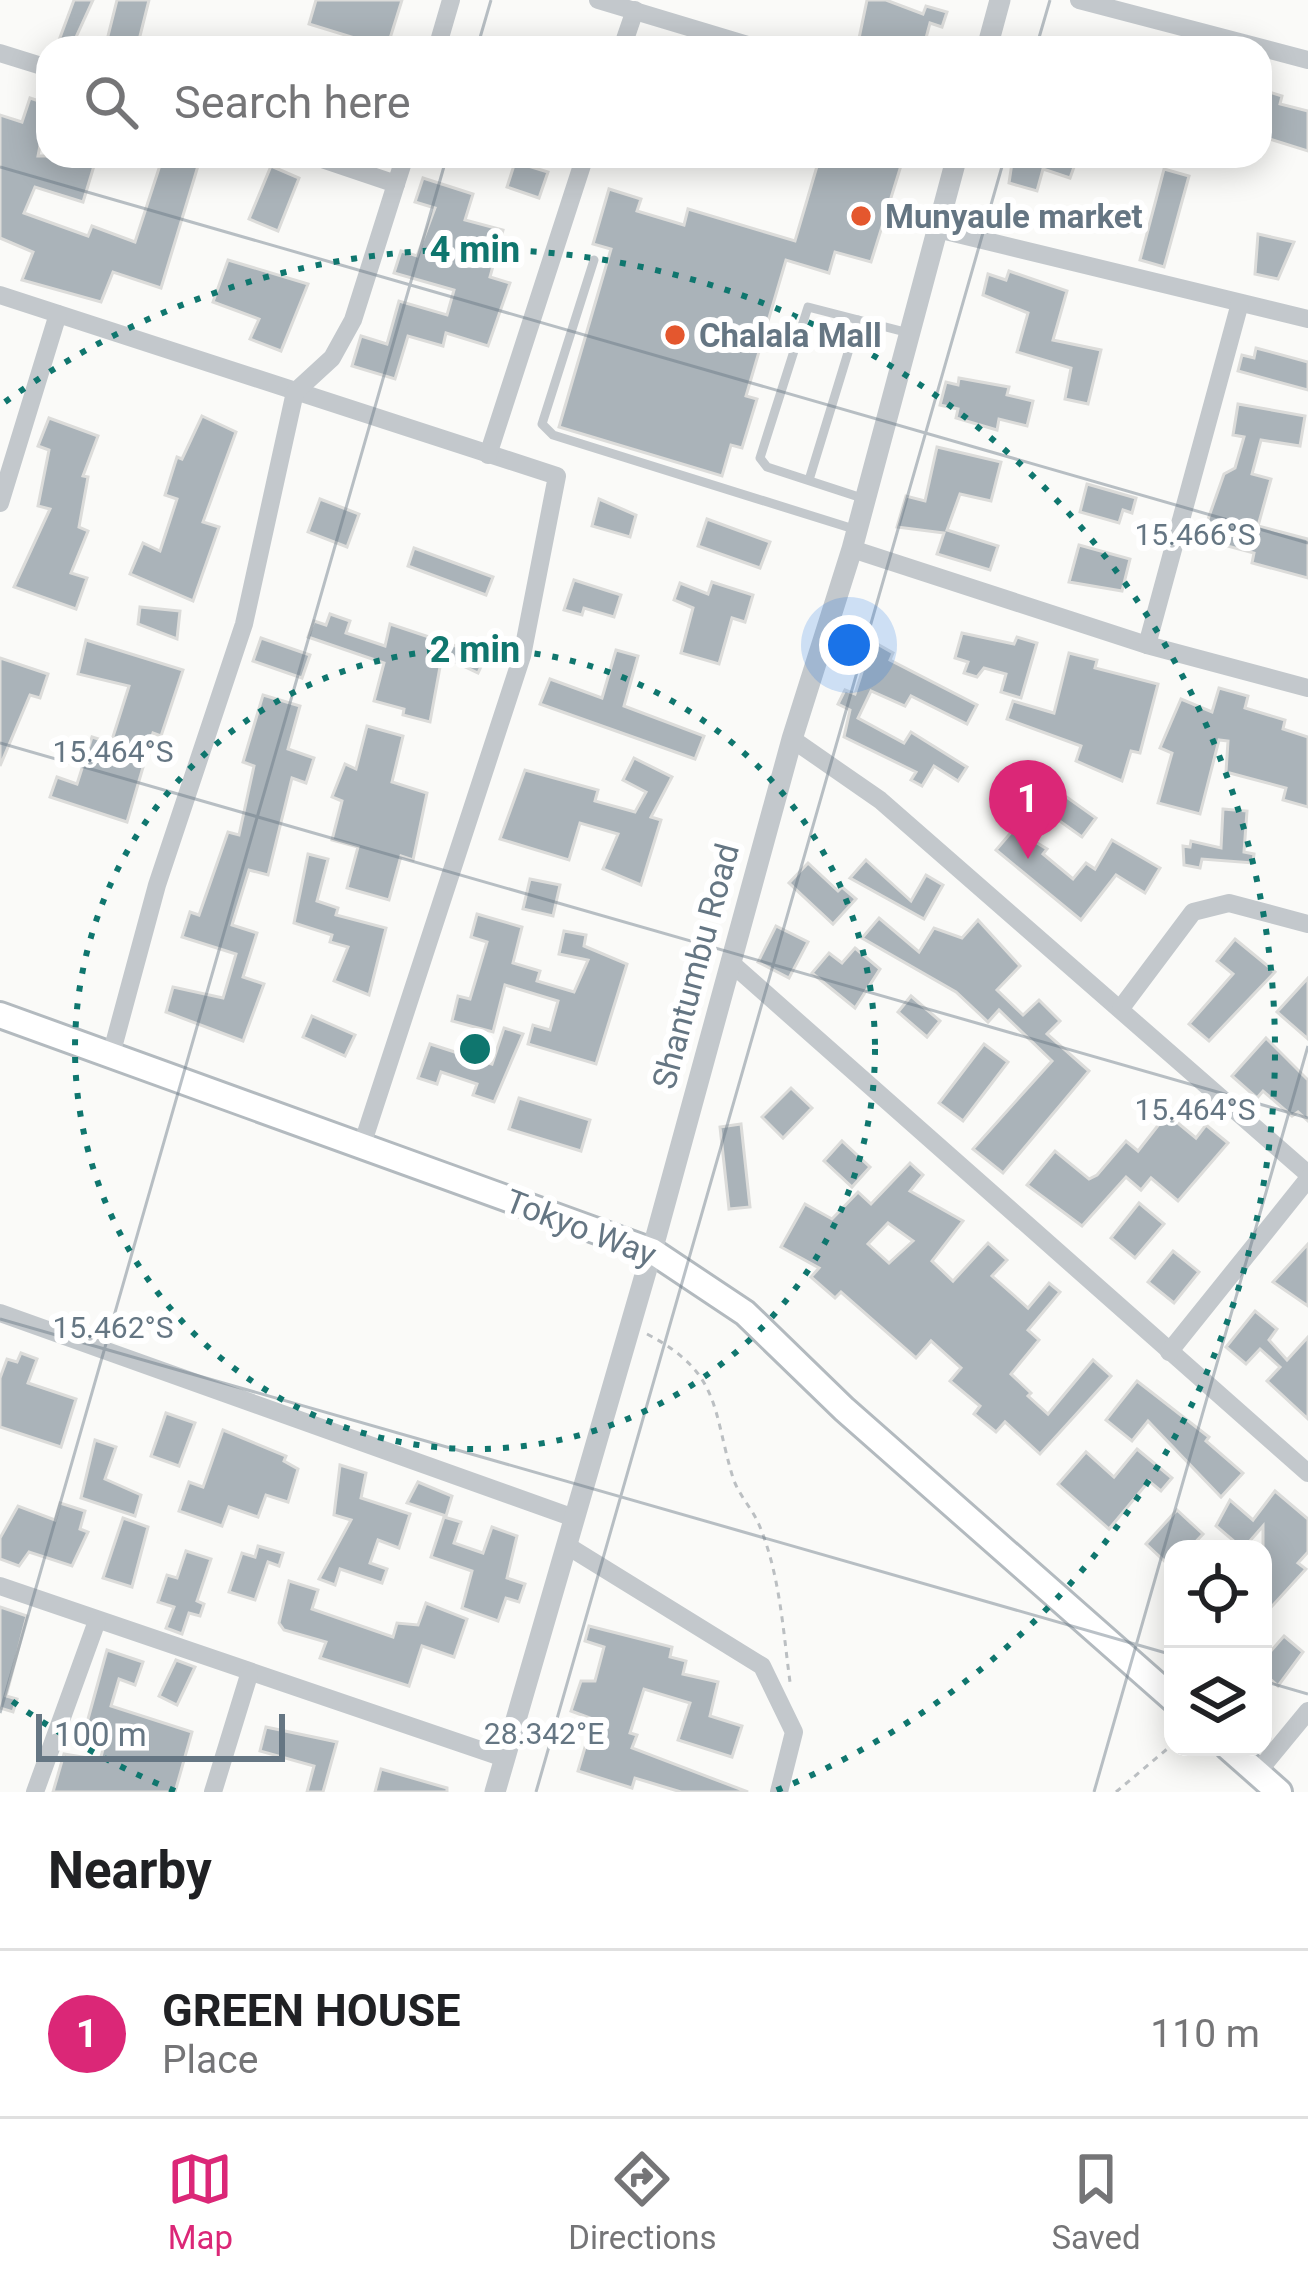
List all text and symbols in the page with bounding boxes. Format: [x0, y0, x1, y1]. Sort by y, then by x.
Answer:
search box [36, 36, 1272, 168]
icon: search [78, 69, 144, 135]
text: Search here [174, 76, 411, 129]
place label: Munyaule market [885, 197, 1143, 236]
marker: Munyaule market [848, 203, 874, 229]
text: 4 min [430, 229, 520, 271]
place label: Chalala Mall [699, 316, 882, 355]
marker: Chalala Mall [662, 322, 688, 348]
text: 15.466°S [1134, 517, 1256, 552]
your location [819, 615, 879, 675]
text: 2 min [430, 629, 520, 671]
text: 15.464°S [52, 734, 174, 769]
pin: 1 [989, 760, 1067, 859]
street label: Shantumbu Road [644, 839, 747, 1093]
centre of rings [454, 1028, 496, 1070]
text: 15.464°S [1134, 1092, 1256, 1127]
street label: Tokyo Way [500, 1181, 662, 1274]
text: 15.462°S [52, 1310, 174, 1345]
map controls [1164, 1540, 1272, 1756]
button: locate [1164, 1540, 1272, 1648]
button: layers [1164, 1648, 1272, 1756]
scale bar [36, 1708, 285, 1761]
text: 100 m [54, 1715, 147, 1754]
text: 28.342°E [484, 1716, 604, 1751]
text: Nearby [48, 1841, 212, 1900]
text: GREEN HOUSE [162, 1984, 461, 2037]
text: 1 [76, 2011, 98, 2057]
text: 110 m [1150, 2011, 1260, 2057]
text: Place [162, 2037, 258, 2083]
tab: Map [167, 2146, 233, 2257]
tab: Directions [568, 2146, 717, 2257]
tab: Saved [1051, 2146, 1141, 2257]

